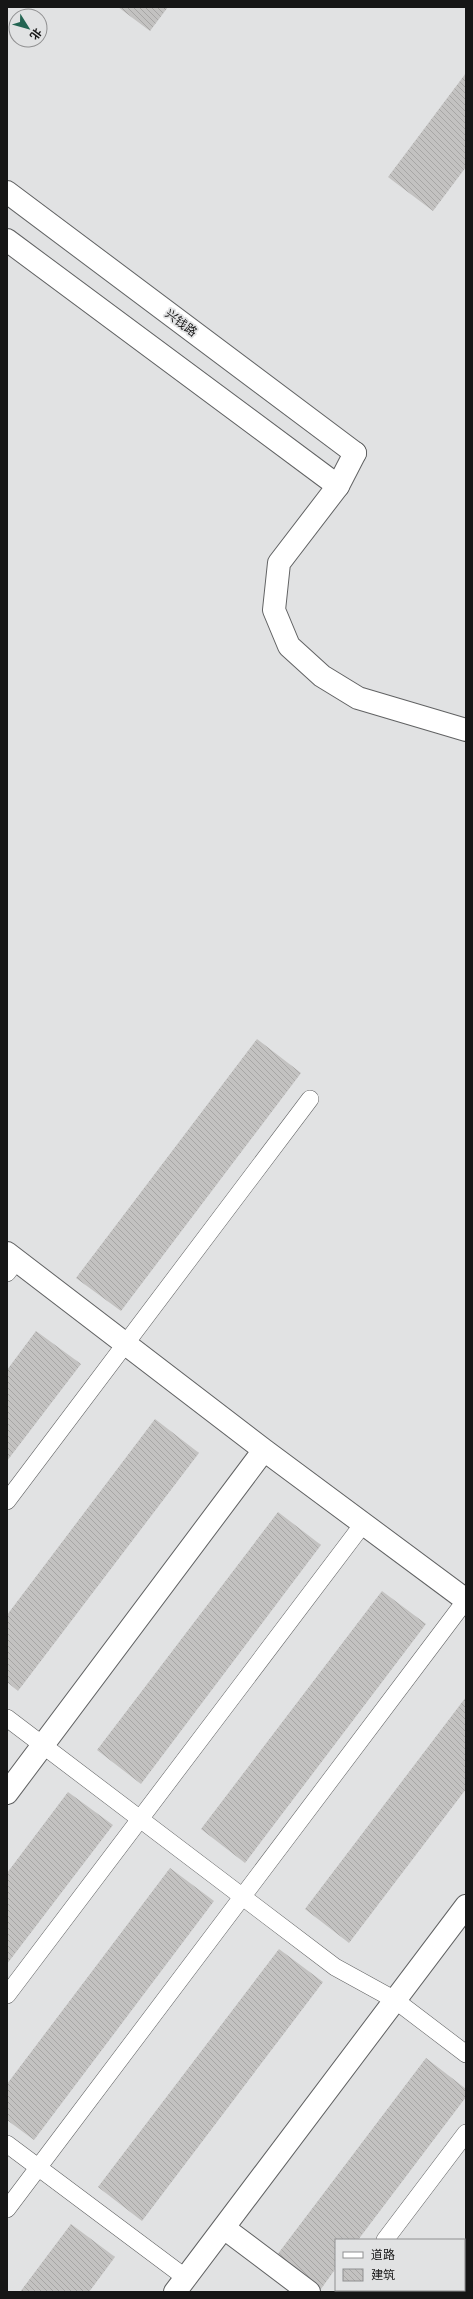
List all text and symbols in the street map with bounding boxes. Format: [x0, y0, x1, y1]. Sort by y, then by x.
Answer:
north arrow [8, 8, 48, 48]
text: 北 [27, 25, 45, 43]
street label: 兴钱路 [162, 306, 200, 339]
legend [335, 2239, 465, 2291]
text: 道路 [371, 2247, 395, 2262]
text: 建筑 [371, 2267, 395, 2282]

